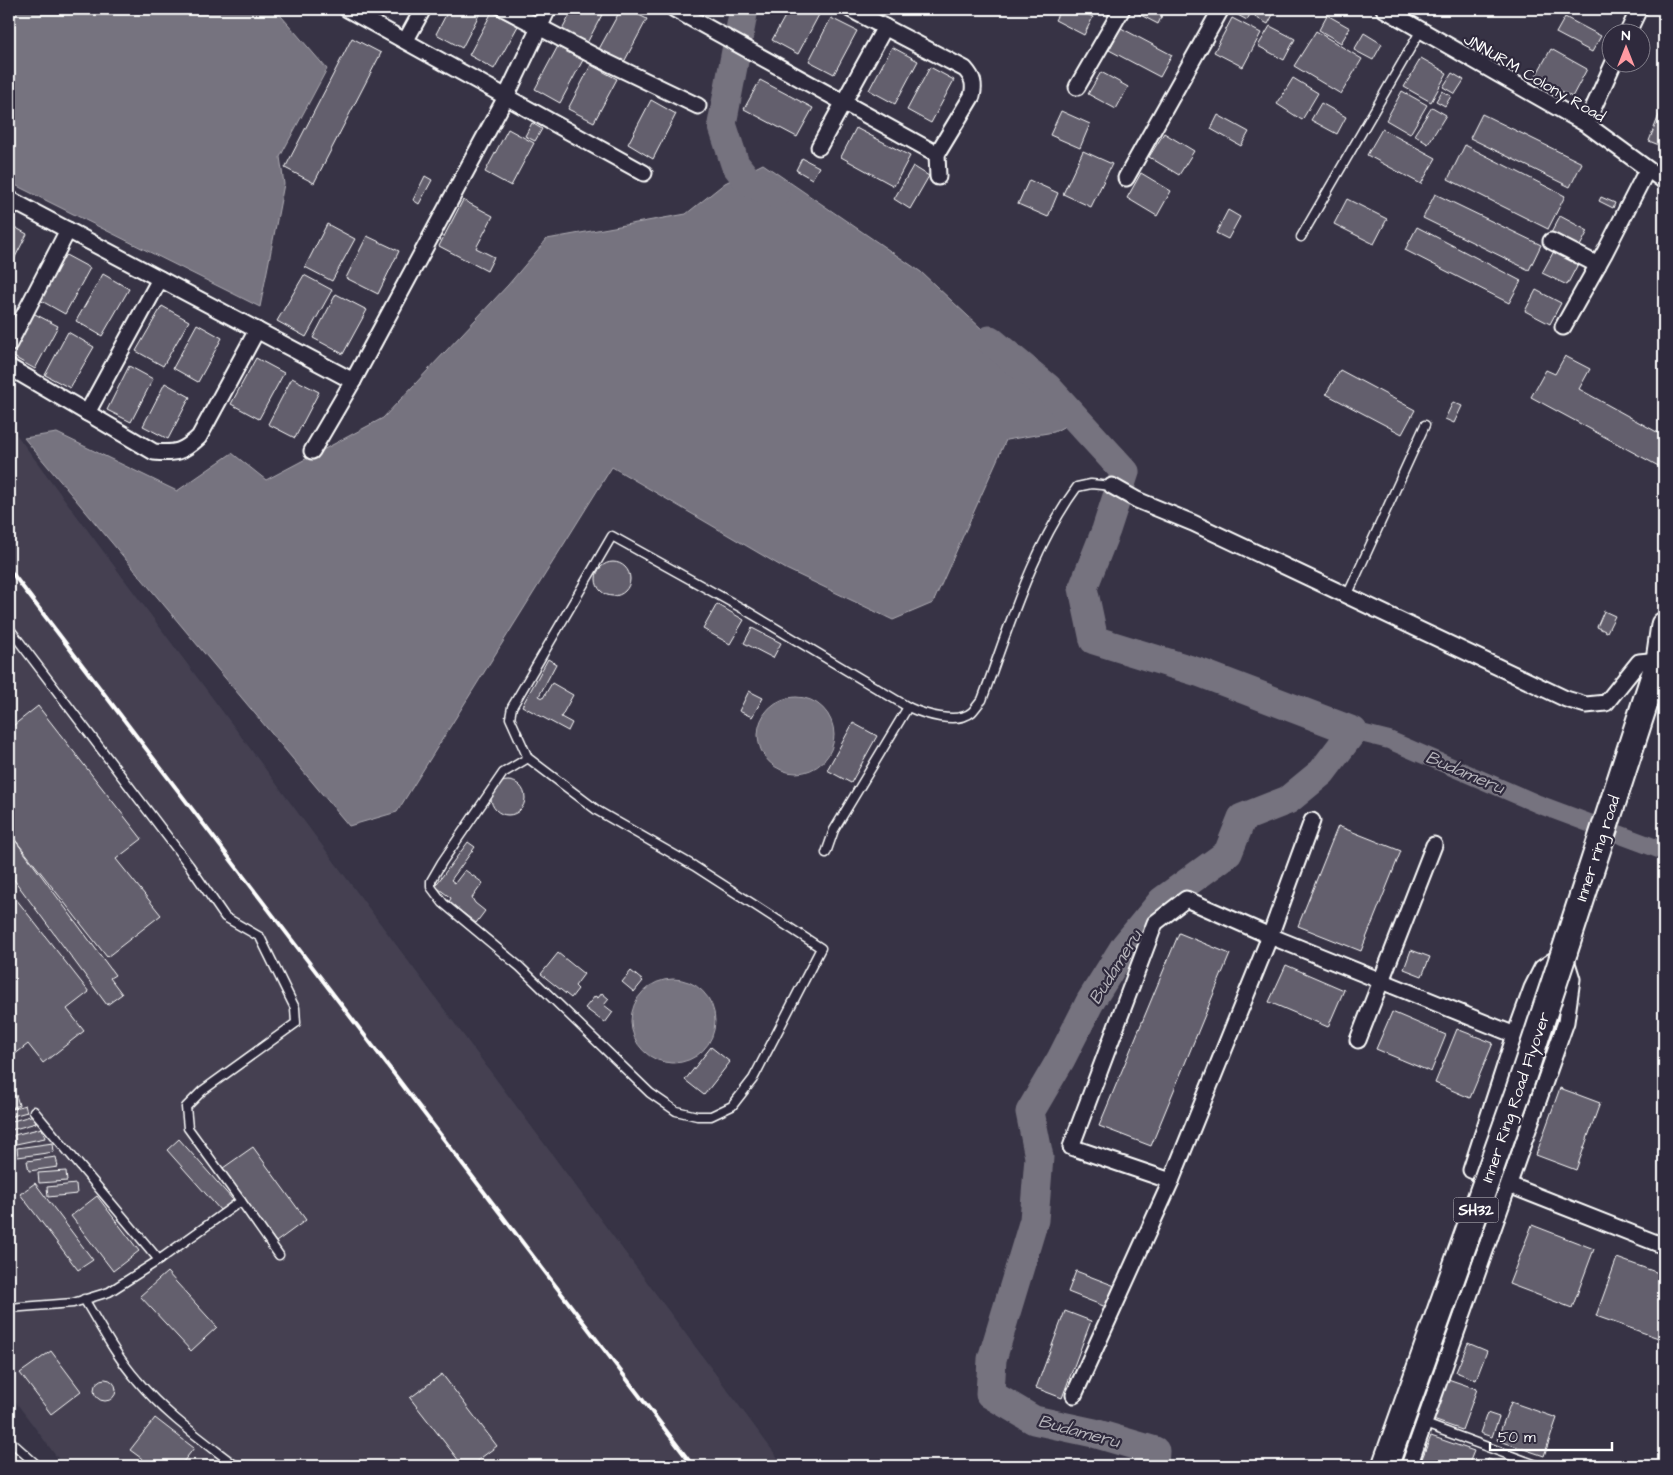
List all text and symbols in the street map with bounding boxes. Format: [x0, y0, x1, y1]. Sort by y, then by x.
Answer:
north arrow [1600, 22, 1650, 72]
text: N [1622, 26, 1631, 46]
street label: JNNURM Colony Road [1459, 28, 1609, 128]
water label: Budameru [1422, 745, 1509, 801]
street label: Inner ring road [1570, 792, 1626, 905]
water label: Budameru [1083, 925, 1149, 1009]
street label: Inner Ring Road Flyover [1476, 1009, 1557, 1186]
road number: SH32 [1454, 1198, 1498, 1222]
water label: Budameru [1035, 1409, 1123, 1455]
scale bar [1490, 1420, 1613, 1452]
text: 50 m [1498, 1427, 1536, 1448]

